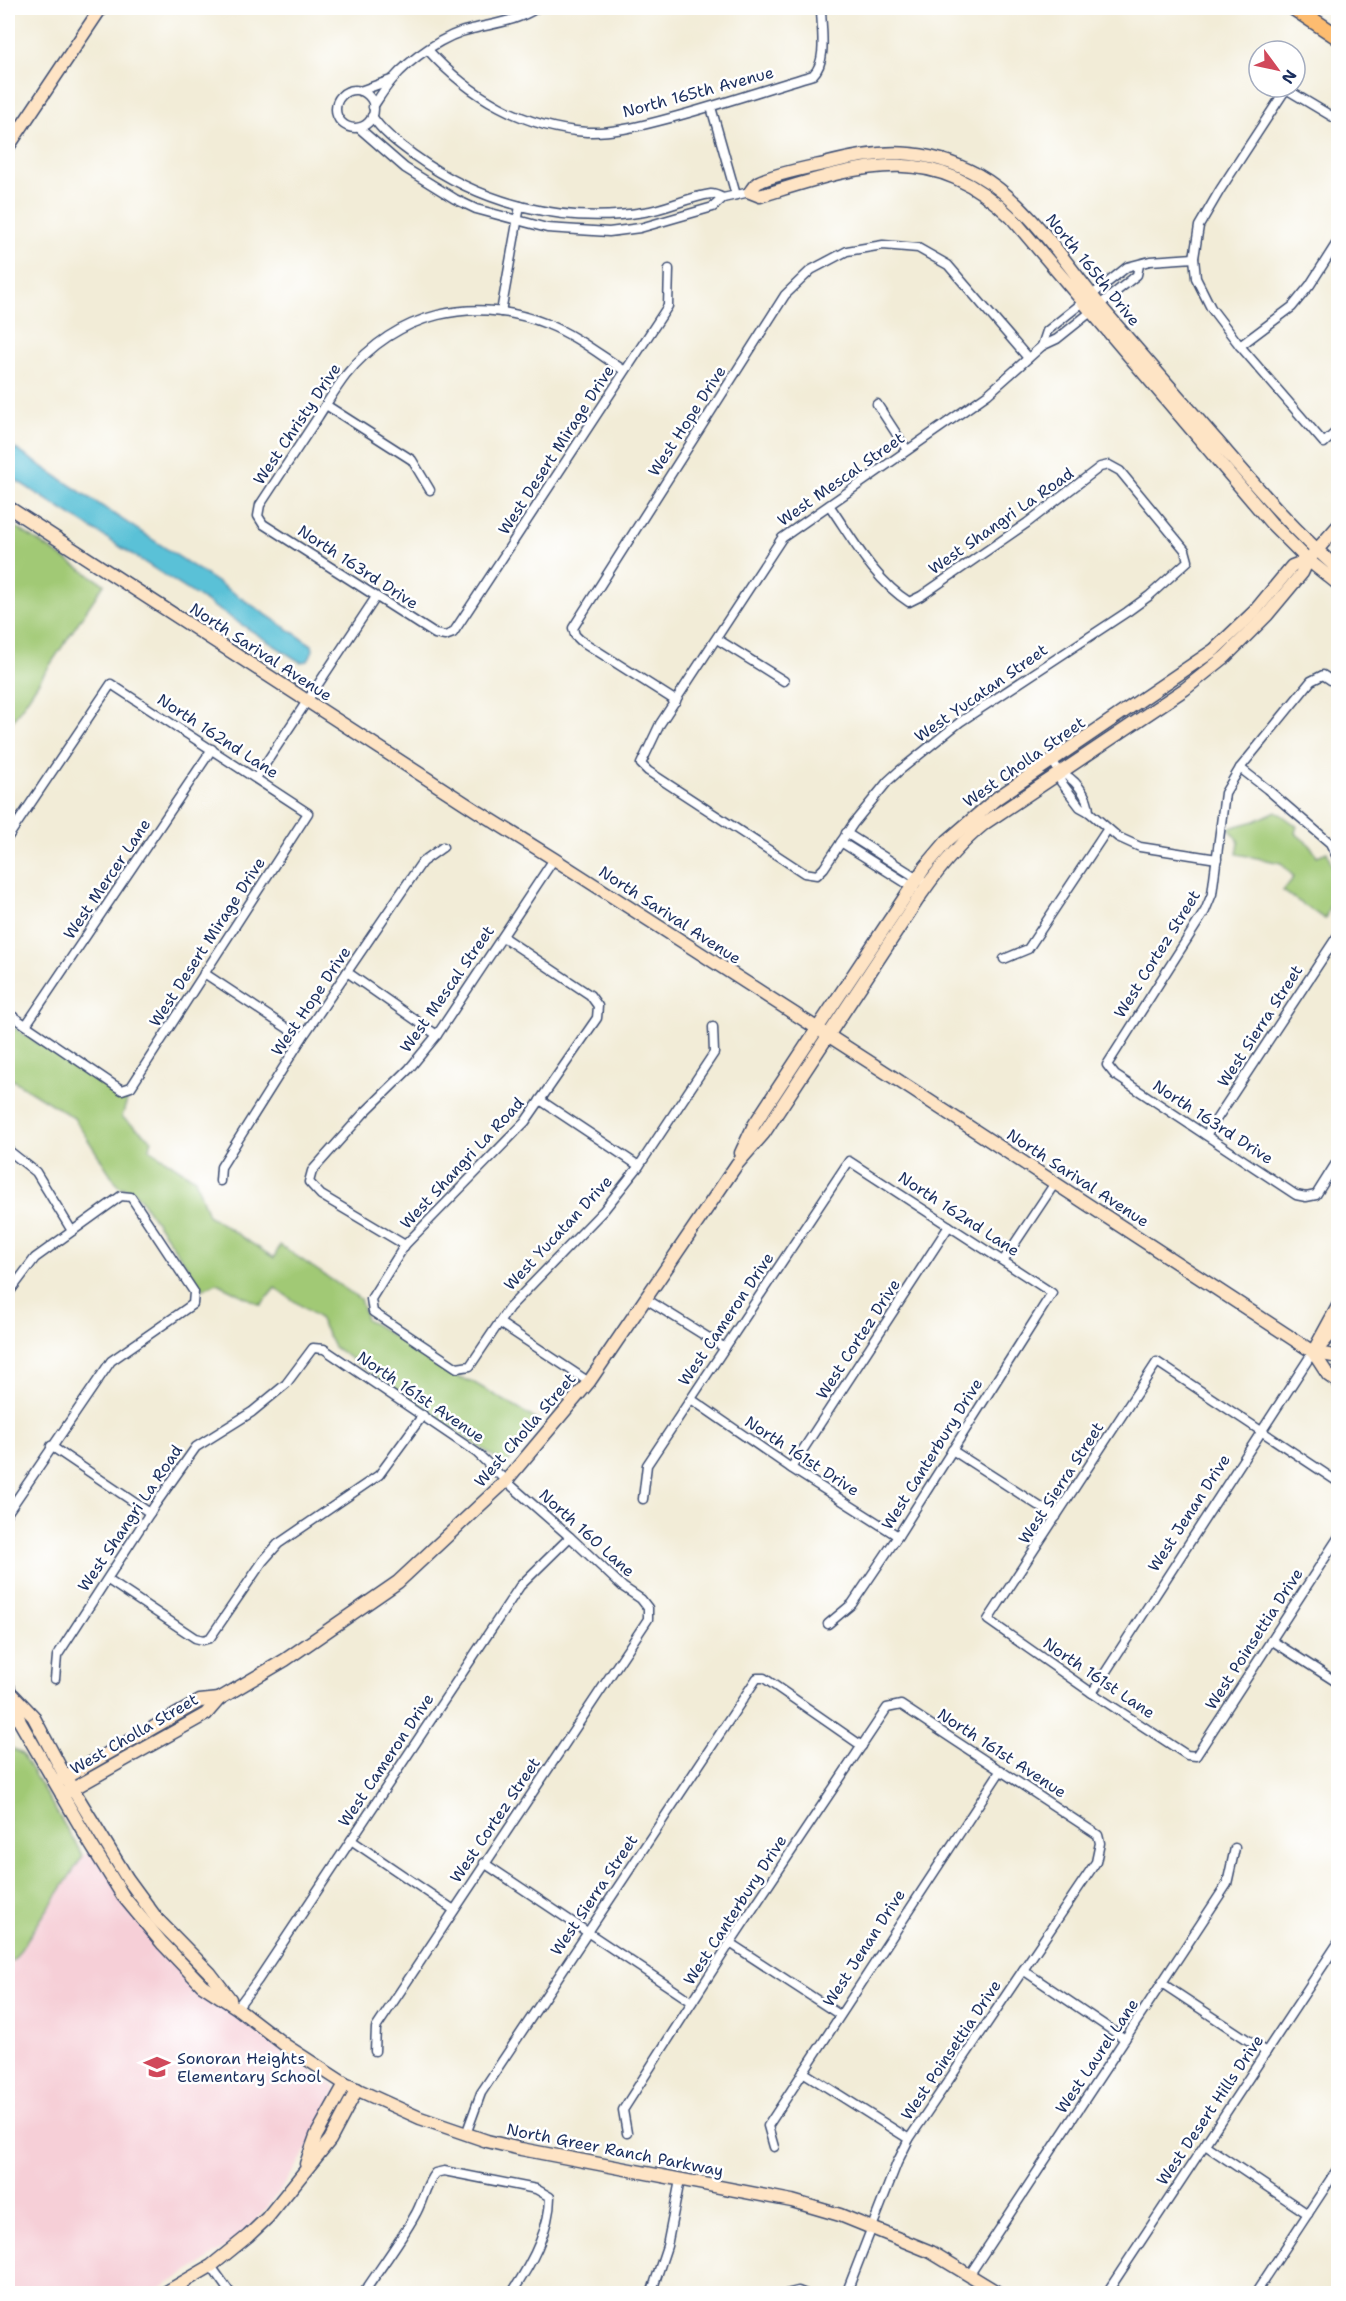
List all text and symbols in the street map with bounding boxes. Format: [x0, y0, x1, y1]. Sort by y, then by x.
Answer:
north arrow [1247, 39, 1307, 99]
street label: North 165th Avenue [620, 62, 776, 122]
text: N [1277, 66, 1301, 88]
street label: North 165th Drive [1041, 209, 1145, 331]
street label: West Christy Drive [248, 359, 346, 489]
street label: West Desert Mirage Drive [493, 361, 619, 539]
street label: West Hope Drive [643, 362, 731, 480]
street label: West Mescal Street [773, 427, 909, 531]
street label: West Shangri La Road [924, 463, 1078, 579]
street label: North 163rd Drive [294, 520, 422, 614]
street label: North Sarival Avenue [186, 598, 336, 706]
street label: West Yucatan Street [910, 639, 1052, 747]
street label: North 162nd Lane [153, 689, 283, 783]
street label: West Cholla Street [959, 712, 1089, 812]
street label: West Mercer Lane [59, 815, 155, 943]
street label: West Desert Mirage Drive [144, 853, 270, 1031]
street label: North Sarival Avenue [595, 861, 745, 969]
street label: West Cortez Street [1109, 886, 1205, 1022]
street label: West Mescal Street [395, 921, 499, 1057]
street label: West Hope Drive [267, 942, 355, 1060]
street label: West Sierra Street [1213, 961, 1307, 1091]
street label: North 163rd Drive [1149, 1075, 1277, 1169]
street label: West Shangri La Road [395, 1093, 529, 1233]
street label: North Sarival Avenue [1003, 1124, 1153, 1232]
street label: North 162nd Lane [894, 1167, 1024, 1261]
street label: West Yucatan Drive [499, 1171, 617, 1295]
street label: West Cameron Drive [674, 1248, 778, 1390]
street label: West Cortez Drive [811, 1275, 905, 1403]
street label: North 161st Avenue [353, 1347, 489, 1447]
street label: West Cholla Street [470, 1369, 580, 1491]
street label: West Canterbury Drive [877, 1374, 987, 1534]
street label: North 161st Drive [741, 1411, 863, 1501]
street label: West Sierra Street [1014, 1418, 1108, 1548]
street label: West Shangri La Road [73, 1441, 187, 1595]
street label: West Jenan Drive [1143, 1450, 1235, 1576]
street label: North 160 Lane [535, 1484, 639, 1582]
street label: West Poinsettia Drive [1200, 1564, 1308, 1714]
street label: North 161st Lane [1039, 1633, 1159, 1723]
street label: West Cholla Street [66, 1689, 202, 1779]
street label: West Cameron Drive [334, 1689, 438, 1831]
street label: North 161st Avenue [934, 1703, 1070, 1803]
street label: West Cortez Street [445, 1753, 545, 1887]
street label: West Sierra Street [546, 1830, 642, 1960]
street label: West Canterbury Drive [679, 1831, 791, 1989]
street label: West Jenan Drive [818, 1885, 910, 2011]
street label: West Poinsettia Drive [896, 1976, 1006, 2124]
street label: West Laurel Lane [1051, 1994, 1143, 2118]
street label: West Desert Hills Drive [1152, 2031, 1268, 2189]
place label: Sonoran Heights Elementary School [177, 2048, 321, 2087]
school or university icon: Sonoran Heights Elementary School [142, 2052, 172, 2082]
street label: North Greer Ranch Parkway [505, 2119, 725, 2181]

